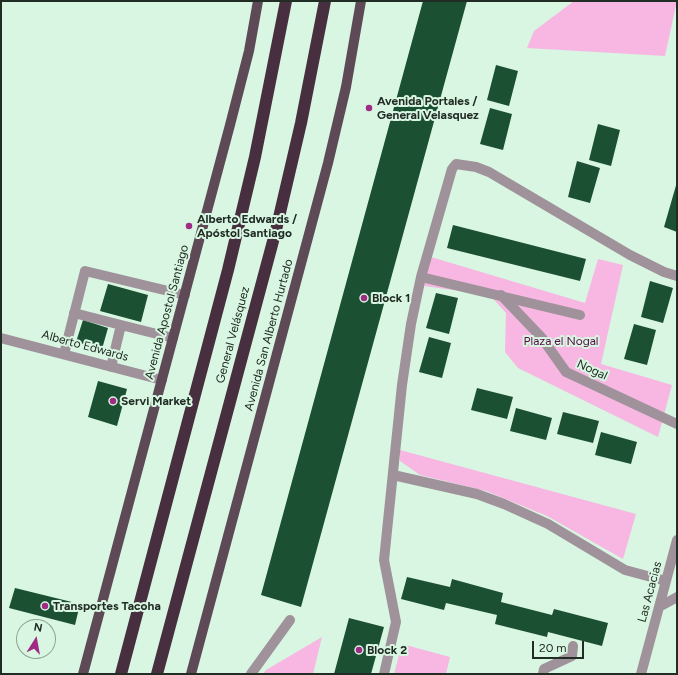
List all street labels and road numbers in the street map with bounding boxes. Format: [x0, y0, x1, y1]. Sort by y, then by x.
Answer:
street label: Avenida Apostol Santiago [142, 243, 192, 381]
street label: Avenida San Alberto Hurtado [242, 258, 296, 412]
street label: General Velásquez [213, 285, 253, 385]
street label: Alberto Edwards [40, 328, 130, 364]
street label: Nogal [574, 357, 610, 383]
street label: Las Acacias [635, 560, 665, 624]

